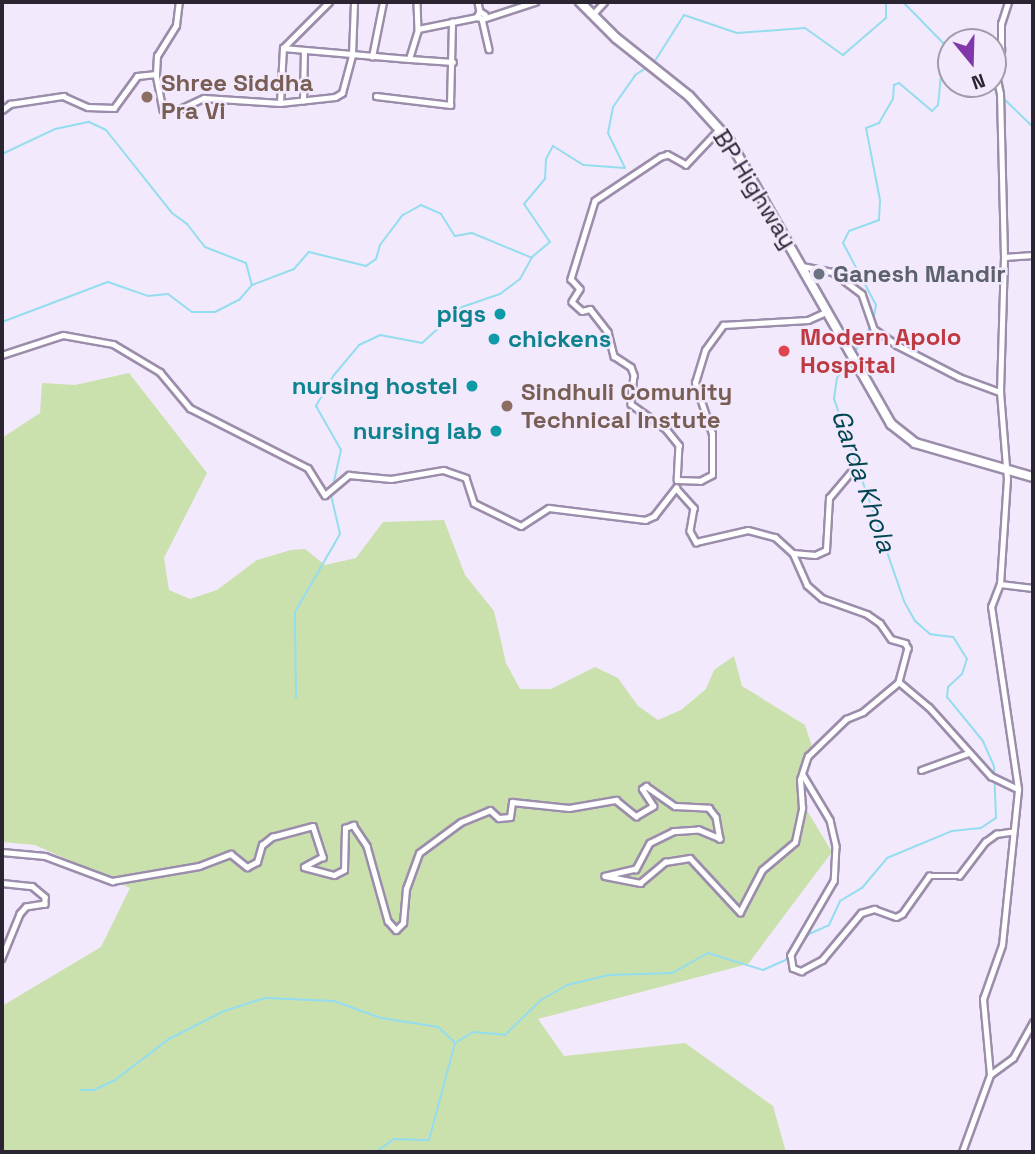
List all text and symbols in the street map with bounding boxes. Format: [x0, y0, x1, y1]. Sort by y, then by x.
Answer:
north arrow [937, 28, 1007, 98]
text: N [968, 68, 988, 95]
place label: Shree Siddha Pra Vi [161, 69, 313, 125]
marker: Shree Siddha Pra Vi [139, 89, 155, 105]
street label: BP Highway [707, 124, 803, 254]
place label: Ganesh Mandir [833, 260, 1006, 288]
marker: Ganesh Mandir [811, 266, 827, 282]
place label: pigs [436, 300, 486, 328]
marker: pigs [492, 306, 508, 322]
place label: Modern Apolo Hospital [800, 323, 962, 379]
place label: chickens [508, 325, 611, 353]
marker: chickens [486, 331, 502, 347]
marker: Modern Apolo Hospital [774, 341, 794, 361]
place label: nursing hostel [292, 372, 458, 400]
marker: nursing hostel [464, 378, 480, 394]
place label: Sindhuli Comunity Technical Instute [521, 378, 732, 434]
marker: Sindhuli Comunity Technical Instute [499, 398, 515, 414]
water label: Garda Khola [824, 405, 902, 557]
place label: nursing lab [353, 417, 482, 445]
marker: nursing lab [488, 423, 504, 439]

